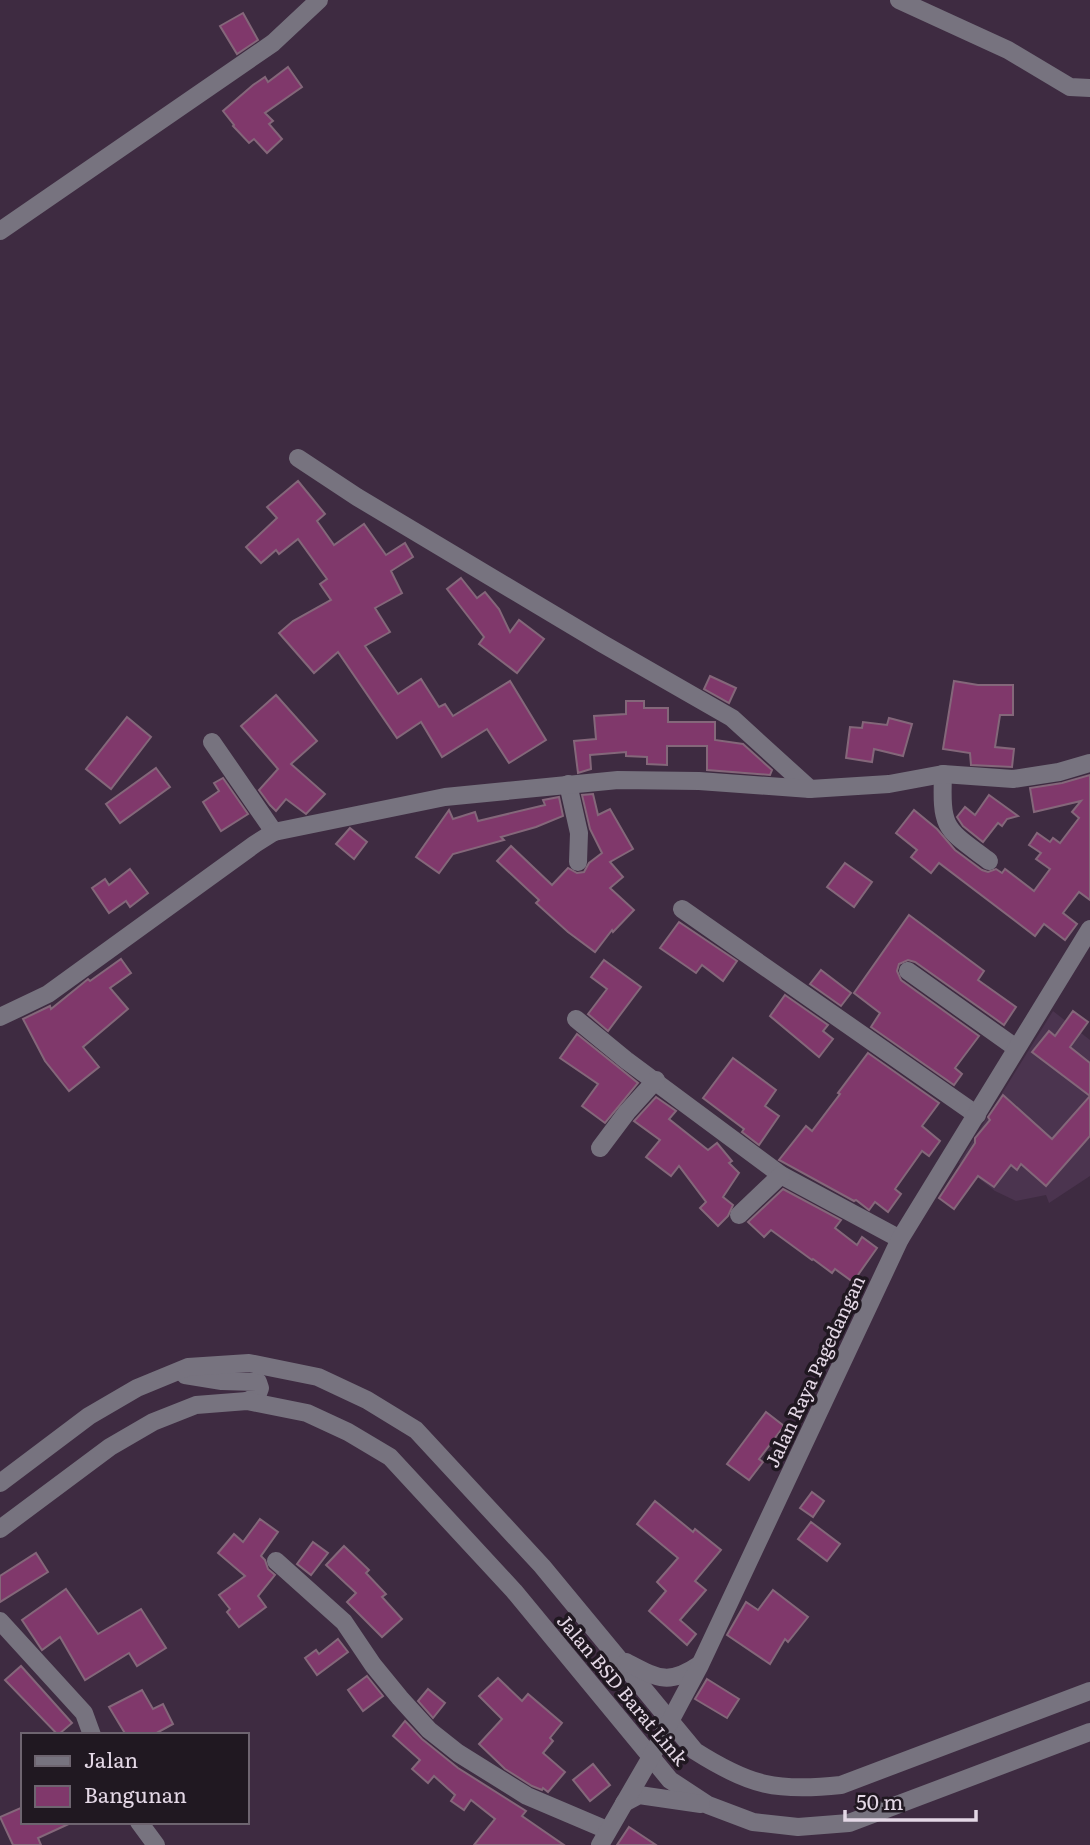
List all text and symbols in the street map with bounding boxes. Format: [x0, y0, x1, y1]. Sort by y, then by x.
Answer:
street label: Jalan Raya Pagedangan [757, 1270, 871, 1472]
street label: Jalan BSD Barat Link [551, 1607, 695, 1771]
legend [21, 1733, 248, 1824]
text: Jalan [84, 1743, 138, 1774]
text: Bangunan [84, 1778, 187, 1809]
scale bar [845, 1778, 976, 1822]
text: 50 m [856, 1785, 903, 1816]

